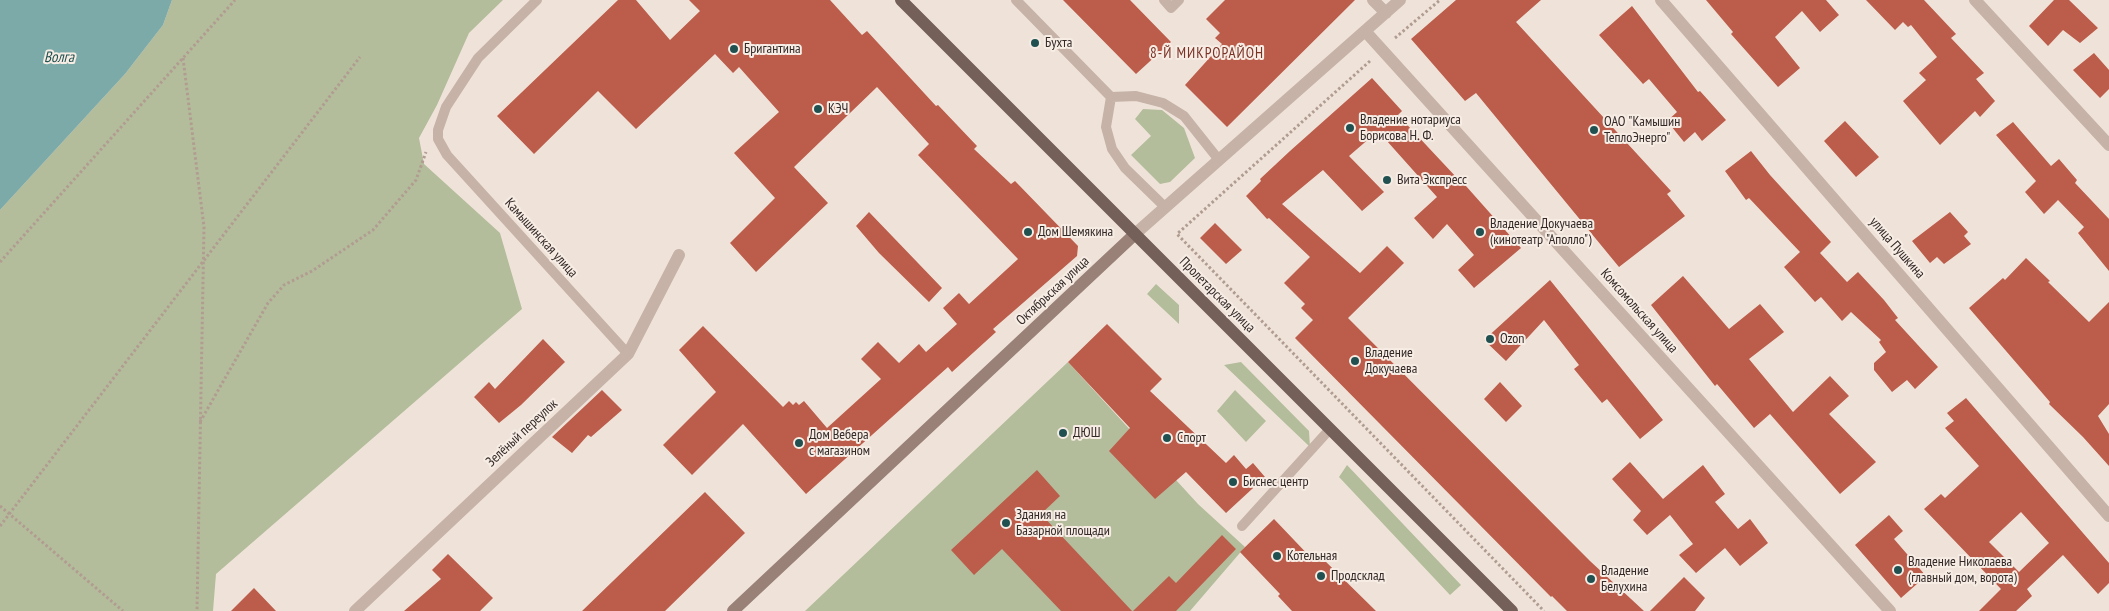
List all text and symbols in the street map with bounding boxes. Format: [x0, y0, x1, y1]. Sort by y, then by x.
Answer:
place label: Бухта [1045, 35, 1072, 51]
marker: Бухта [1029, 37, 1041, 49]
place label: Бригантина [744, 41, 801, 57]
marker: Бригантина [728, 43, 740, 55]
district label: 8-Й МИКРОРАЙОН [1148, 45, 1266, 63]
water label: Волга [44, 49, 74, 67]
place label: КЭЧ [828, 101, 848, 117]
marker: КЭЧ [812, 103, 824, 115]
place label: Владение нотариуса Борисова Н. Ф. [1360, 112, 1461, 144]
place label: ОАО "Камышин ТеплоЭнерго" [1604, 114, 1680, 146]
marker: Владение нотариуса Борисова Н. Ф. [1344, 122, 1356, 134]
marker: ОАО "Камышин ТеплоЭнерго" [1588, 124, 1600, 136]
place label: Вита Экспресс [1397, 172, 1467, 188]
marker: Вита Экспресс [1381, 174, 1393, 186]
street label: Камышинская улица [501, 195, 581, 281]
street label: улица Пушкина [1866, 214, 1928, 282]
place label: Владение Докучаева (кинотеатр "Аполло") [1490, 216, 1593, 248]
place label: Дом Шемякина [1038, 224, 1113, 240]
marker: Дом Шемякина [1022, 226, 1034, 238]
marker: Владение Докучаева (кинотеатр "Аполло") [1474, 226, 1486, 238]
street label: Октябрьская улица [1013, 253, 1093, 329]
street label: Пролетарская улица [1176, 254, 1258, 336]
street label: Комсомольская улица [1597, 265, 1681, 357]
place label: Ozon [1500, 331, 1525, 347]
marker: Ozon [1484, 333, 1496, 345]
place label: Владение Докучаева [1365, 345, 1417, 378]
marker: Владение Докучаева [1349, 355, 1361, 367]
street label: Зелёный переулок [483, 396, 561, 470]
place label: ДЮШ [1073, 425, 1100, 441]
place label: Дом Вебера с магазином [809, 427, 870, 460]
marker: ДЮШ [1057, 427, 1069, 439]
place label: Спорт [1177, 430, 1206, 446]
marker: Спорт [1161, 432, 1173, 444]
marker: Дом Вебера с магазином [793, 437, 805, 449]
place label: Биснес центр [1243, 474, 1309, 490]
marker: Биснес центр [1227, 476, 1239, 488]
place label: Здания на Базарной площади [1016, 507, 1110, 540]
marker: Здания на Базарной площади [1000, 517, 1012, 529]
place label: Котельная [1287, 548, 1337, 564]
marker: Котельная [1271, 550, 1283, 562]
place label: Владение Николаева (главный дом, ворота) [1908, 554, 2017, 586]
place label: Владение Белухина [1601, 563, 1649, 596]
marker: Владение Николаева (главный дом, ворота) [1892, 564, 1904, 576]
place label: Продсклад [1331, 568, 1385, 584]
marker: Продсклад [1315, 570, 1327, 582]
marker: Владение Белухина [1585, 573, 1597, 585]

